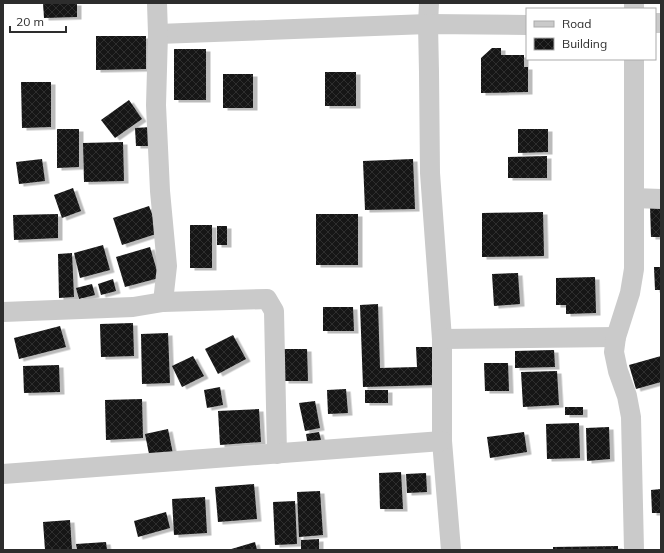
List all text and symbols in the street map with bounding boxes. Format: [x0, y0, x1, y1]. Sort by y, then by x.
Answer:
scale bar [10, 8, 66, 34]
legend [526, 8, 656, 60]
text: 20 m [16, 14, 44, 29]
text: Road [562, 16, 591, 31]
text: Building [562, 36, 607, 51]

